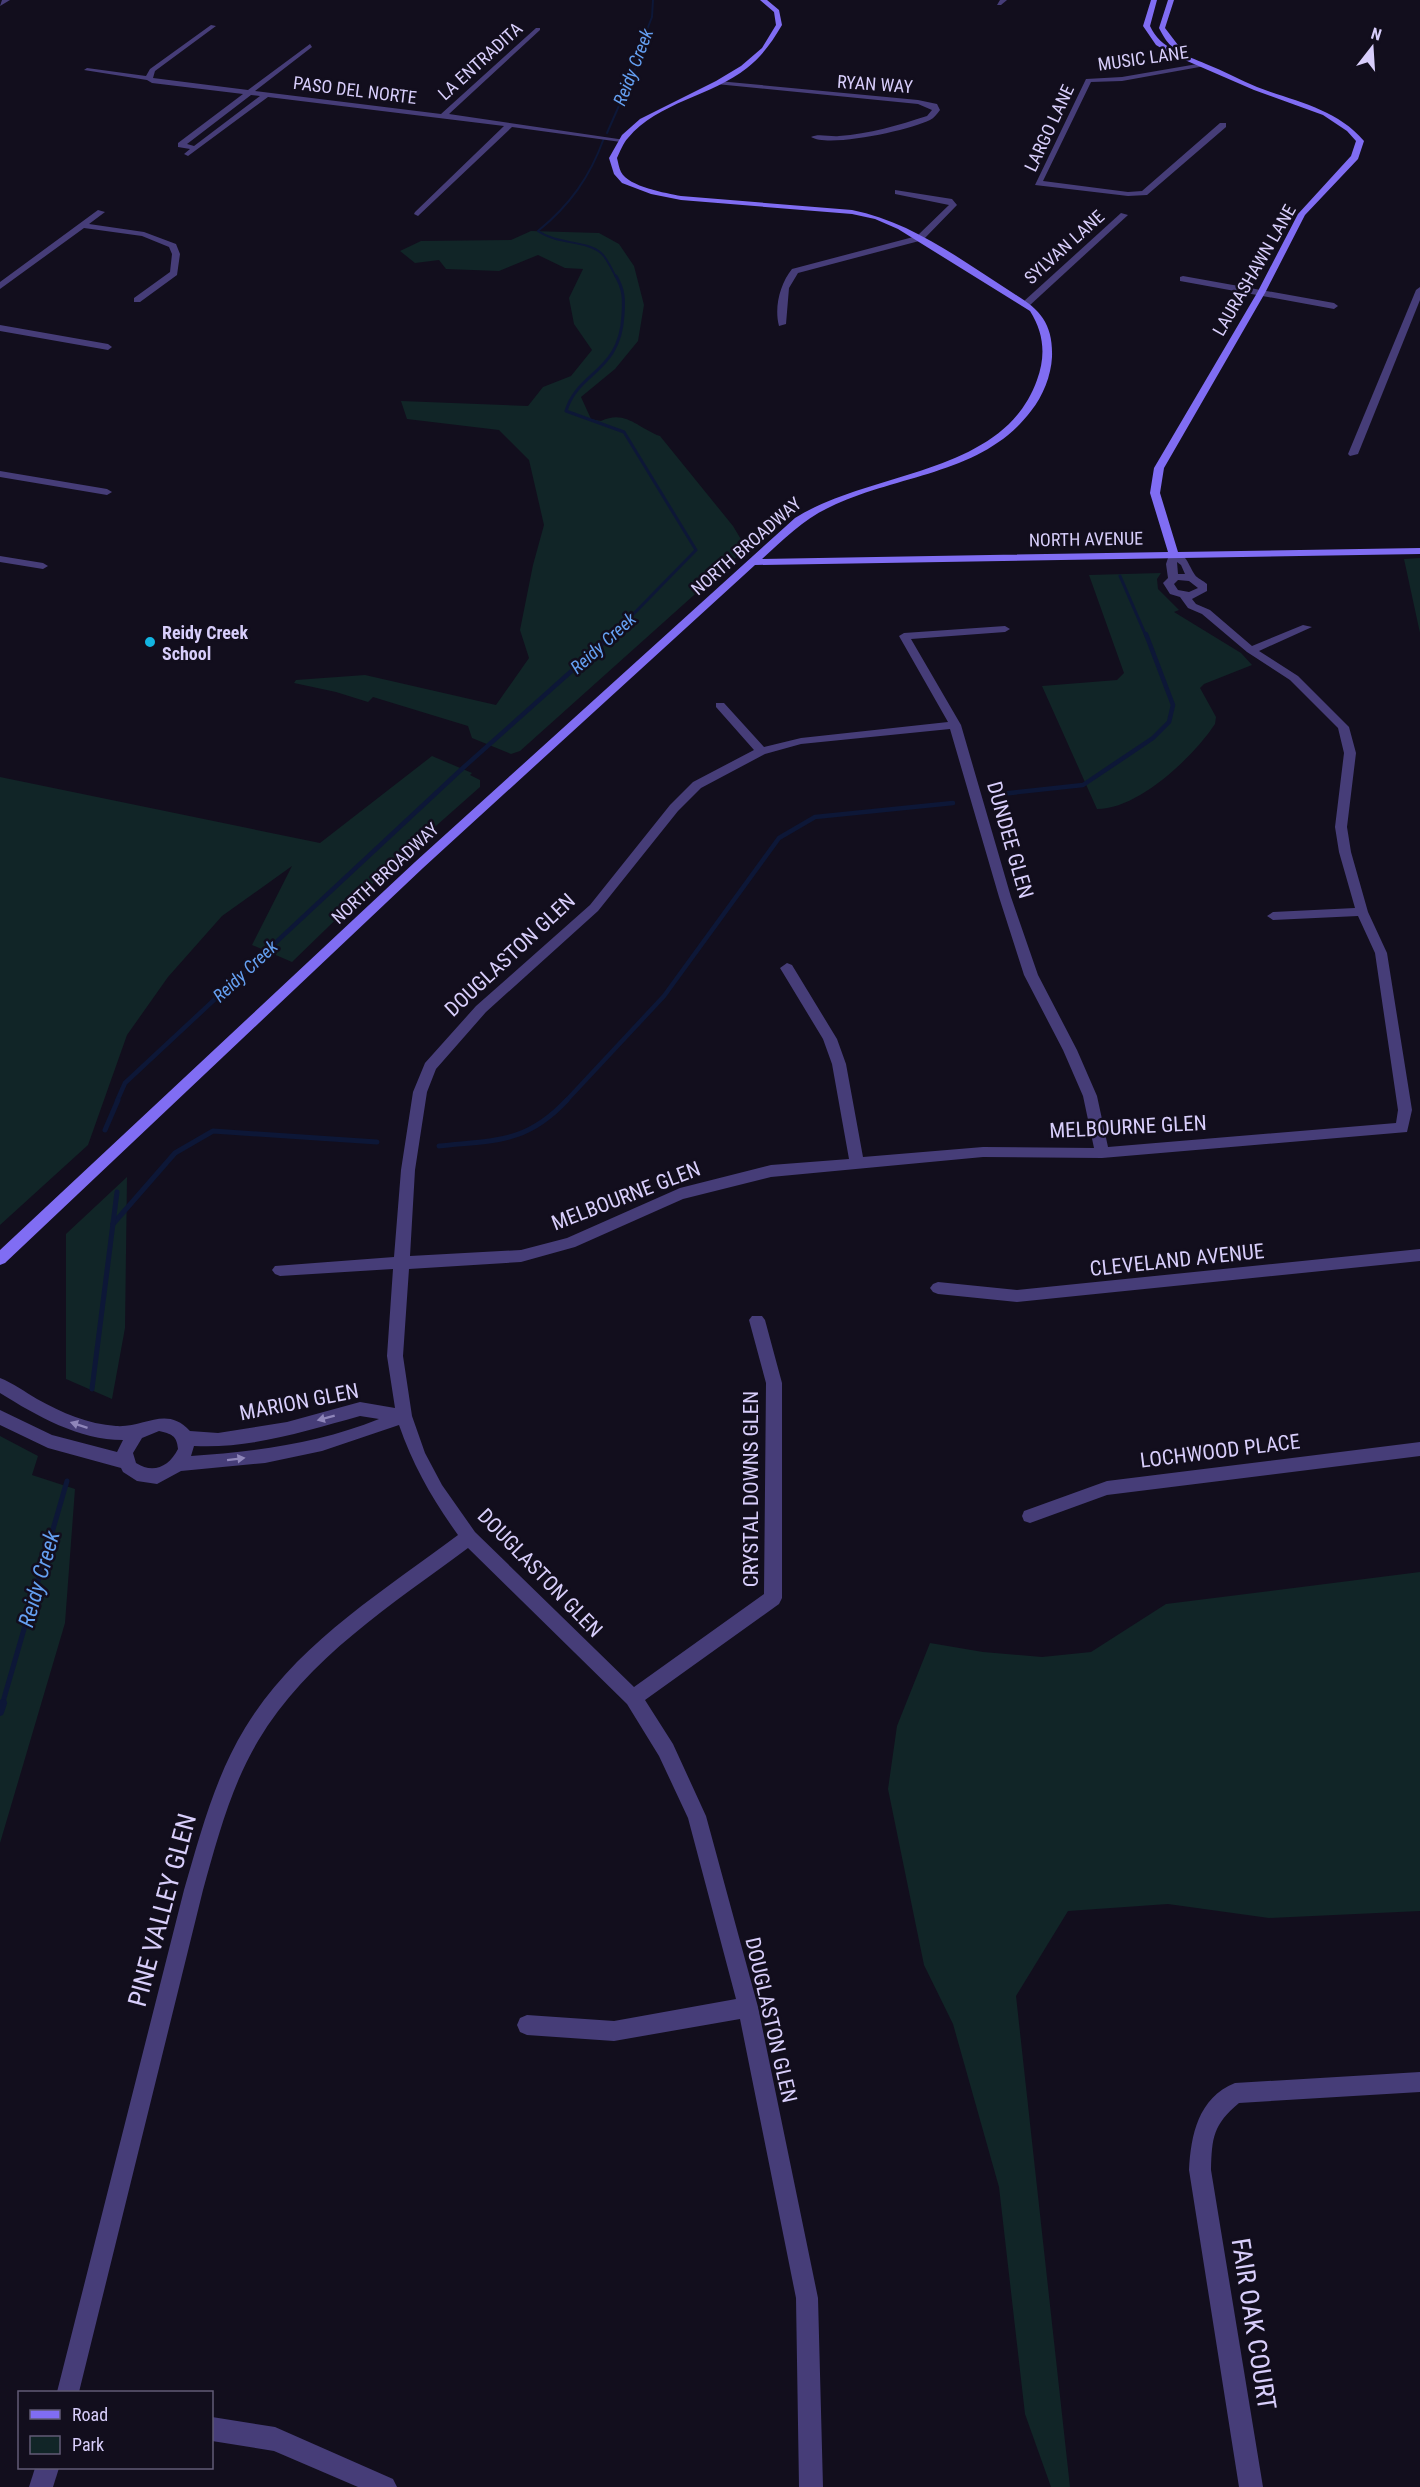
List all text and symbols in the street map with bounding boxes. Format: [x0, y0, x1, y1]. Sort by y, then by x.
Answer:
street label: LA ENTRADITA [434, 17, 527, 104]
north arrow [1342, 18, 1402, 78]
water label: Reidy Creek [609, 24, 658, 108]
text: N [1369, 24, 1384, 45]
street label: MUSIC LANE [1096, 41, 1190, 75]
street label: RYAN WAY [836, 71, 914, 97]
street label: PASO DEL NORTE [292, 72, 418, 108]
street label: LARGO LANE [1020, 81, 1078, 175]
street label: LAURASHAWN LANE [1208, 201, 1300, 339]
street label: SYLVAN LANE [1020, 206, 1108, 288]
street label: NORTH BROADWAY [687, 492, 806, 599]
street label: NORTH AVENUE [1029, 528, 1143, 550]
water label: Reidy Creek [566, 607, 641, 678]
place label: Reidy Creek School [162, 622, 248, 664]
marker: Reidy Creek School [143, 635, 157, 649]
street label: DUNDEE GLEN [982, 779, 1038, 901]
street label: NORTH BROADWAY [327, 818, 443, 928]
street label: DOUGLASTON GLEN [440, 889, 580, 1021]
water label: Reidy Creek [208, 935, 283, 1006]
street label: MELBOURNE GLEN [1049, 1111, 1207, 1143]
street label: MELBOURNE GLEN [548, 1157, 704, 1235]
street label: CLEVELAND AVENUE [1089, 1239, 1265, 1281]
street label: MARION GLEN [237, 1379, 361, 1425]
street label: CRYSTAL DOWNS GLEN [739, 1391, 763, 1587]
one-way arrow [317, 1414, 335, 1424]
one-way arrow [70, 1420, 88, 1429]
street label: LOCHWOOD PLACE [1139, 1429, 1301, 1473]
one-way arrow [227, 1454, 246, 1464]
street label: DOUGLASTON GLEN [473, 1504, 607, 1642]
water label: Reidy Creek [13, 1528, 65, 1630]
street label: PINE VALLEY GLEN [122, 1810, 202, 2010]
street label: DOUGLASTON GLEN [740, 1935, 802, 2105]
street label: FAIR OAK COURT [1226, 2236, 1282, 2412]
legend [18, 2391, 213, 2469]
text: Road [72, 2404, 108, 2425]
text: Park [72, 2434, 104, 2455]

